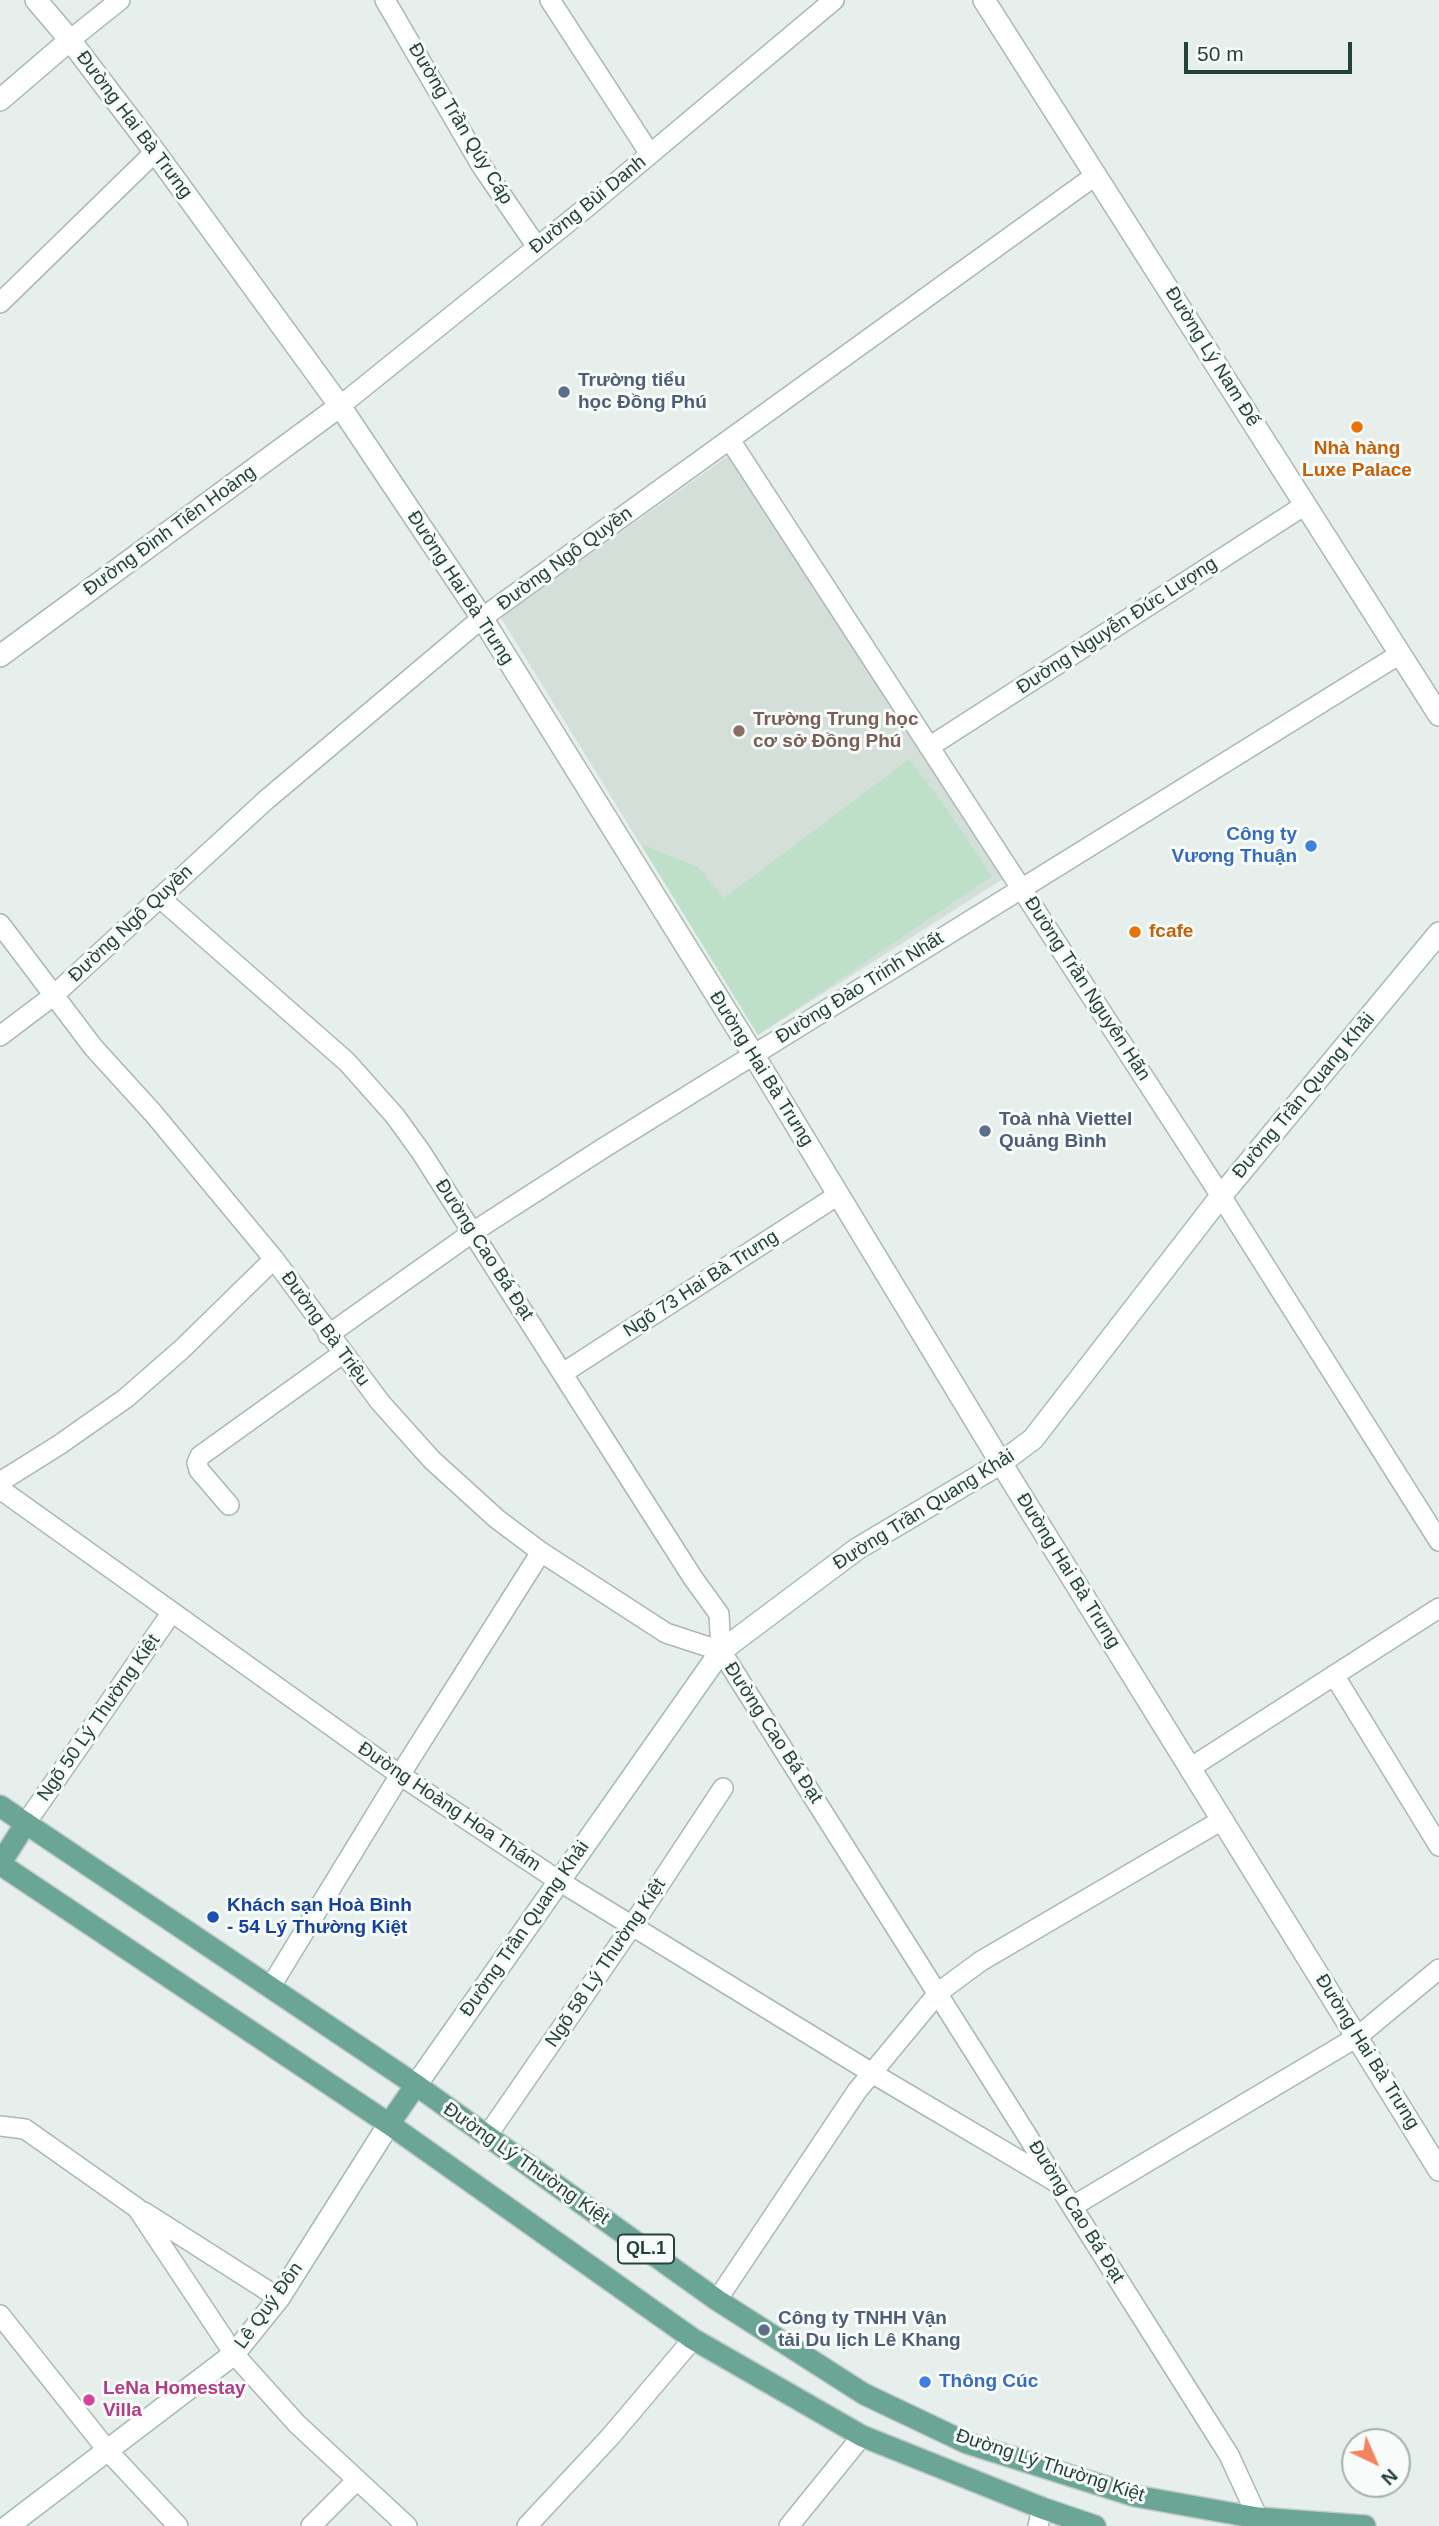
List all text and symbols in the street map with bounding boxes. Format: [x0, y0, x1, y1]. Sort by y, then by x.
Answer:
scale bar [1187, 28, 1355, 72]
street label: Đường Trần Qúy Cáp [403, 39, 517, 209]
text: 50 m [1197, 42, 1244, 65]
street label: Đường Hai Bà Trưng [71, 47, 197, 203]
street label: Đường Bùi Danh [525, 151, 651, 259]
street label: Đường Lý Nam Đế [1160, 283, 1264, 431]
place label: Trường tiểu học Đồng Phú [578, 370, 707, 414]
marker: Trường tiểu học Đồng Phú [556, 384, 572, 400]
marker: Nhà hàng Luxe Palace [1349, 419, 1365, 435]
place label: Nhà hàng Luxe Palace [1302, 438, 1412, 482]
street label: Đường Đinh Tiên Hoàng [79, 461, 261, 601]
street label: Đường Ngô Quyền [493, 502, 637, 616]
street label: Đường Hai Bà Trưng [402, 507, 518, 669]
street label: Đường Nguyễn Đức Lượng [1013, 553, 1221, 699]
place label: Trường Trung học cơ sở Đồng Phú [753, 709, 919, 753]
marker: Trường Trung học cơ sở Đồng Phú [731, 723, 747, 739]
place label: Công ty Vương Thuận [1172, 824, 1297, 868]
marker: Công ty Vương Thuận [1303, 838, 1319, 854]
street label: Đường Ngô Quyền [64, 861, 198, 987]
street label: Đường Trần Nguyên Hãn [1019, 893, 1155, 1085]
place label: fcafe [1149, 921, 1193, 943]
marker: fcafe [1127, 924, 1143, 940]
street label: Đường Đào Trinh Nhất [772, 927, 948, 1049]
street label: Đường Hai Bà Trưng [704, 987, 818, 1151]
street label: Đường Trần Quang Khải [1228, 1009, 1380, 1183]
place label: Toà nhà Viettel Quảng Bình [999, 1109, 1132, 1153]
marker: Toà nhà Viettel Quảng Bình [977, 1123, 993, 1139]
street label: Đường Cao Bá Đạt [430, 1175, 538, 1325]
street label: Ngõ 73 Hai Bà Trưng [619, 1225, 783, 1343]
street label: Đường Bà Triệu [276, 1267, 374, 1391]
street label: Đường Trần Quang Khải [829, 1445, 1019, 1575]
street label: Đường Hai Bà Trưng [1011, 1489, 1125, 1653]
street label: Ngõ 50 Lý Thường Kiệt [33, 1630, 165, 1806]
street label: Đường Cao Bá Đạt [719, 1658, 827, 1808]
street label: Đường Hoàng Hoa Thám [353, 1737, 545, 1877]
street label: Đường Trần Quang Khải [456, 1837, 594, 2021]
street label: Ngõ 58 Lý Thường Kiệt [541, 1874, 671, 2052]
place label: Khách sạn Hoà Bình - 54 Lý Thường Kiệt [227, 1895, 412, 1939]
marker: Khách sạn Hoà Bình - 54 Lý Thường Kiệt [205, 1909, 221, 1925]
street label: Đường Hai Bà Trưng [1310, 1970, 1424, 2134]
street label: Đường Lý Thường Kiệt [439, 2098, 613, 2230]
street label: Đường Cao Bá Đạt [1023, 2137, 1129, 2287]
road number: QL.1 [618, 2234, 674, 2264]
street label: Lê Quý Đôn [230, 2258, 308, 2354]
place label: Công ty TNHH Vận tải Du lịch Lê Khang [778, 2308, 961, 2352]
marker: Công ty TNHH Vận tải Du lịch Lê Khang [756, 2322, 772, 2338]
place label: Thông Cúc [939, 2371, 1038, 2393]
marker: Thông Cúc [917, 2374, 933, 2390]
place label: LeNa Homestay Villa [103, 2378, 246, 2422]
marker: LeNa Homestay Villa [81, 2392, 97, 2408]
street label: Đường Lý Thường Kiệt [953, 2425, 1147, 2507]
north arrow [1341, 2428, 1411, 2498]
text: N [1377, 2465, 1402, 2489]

